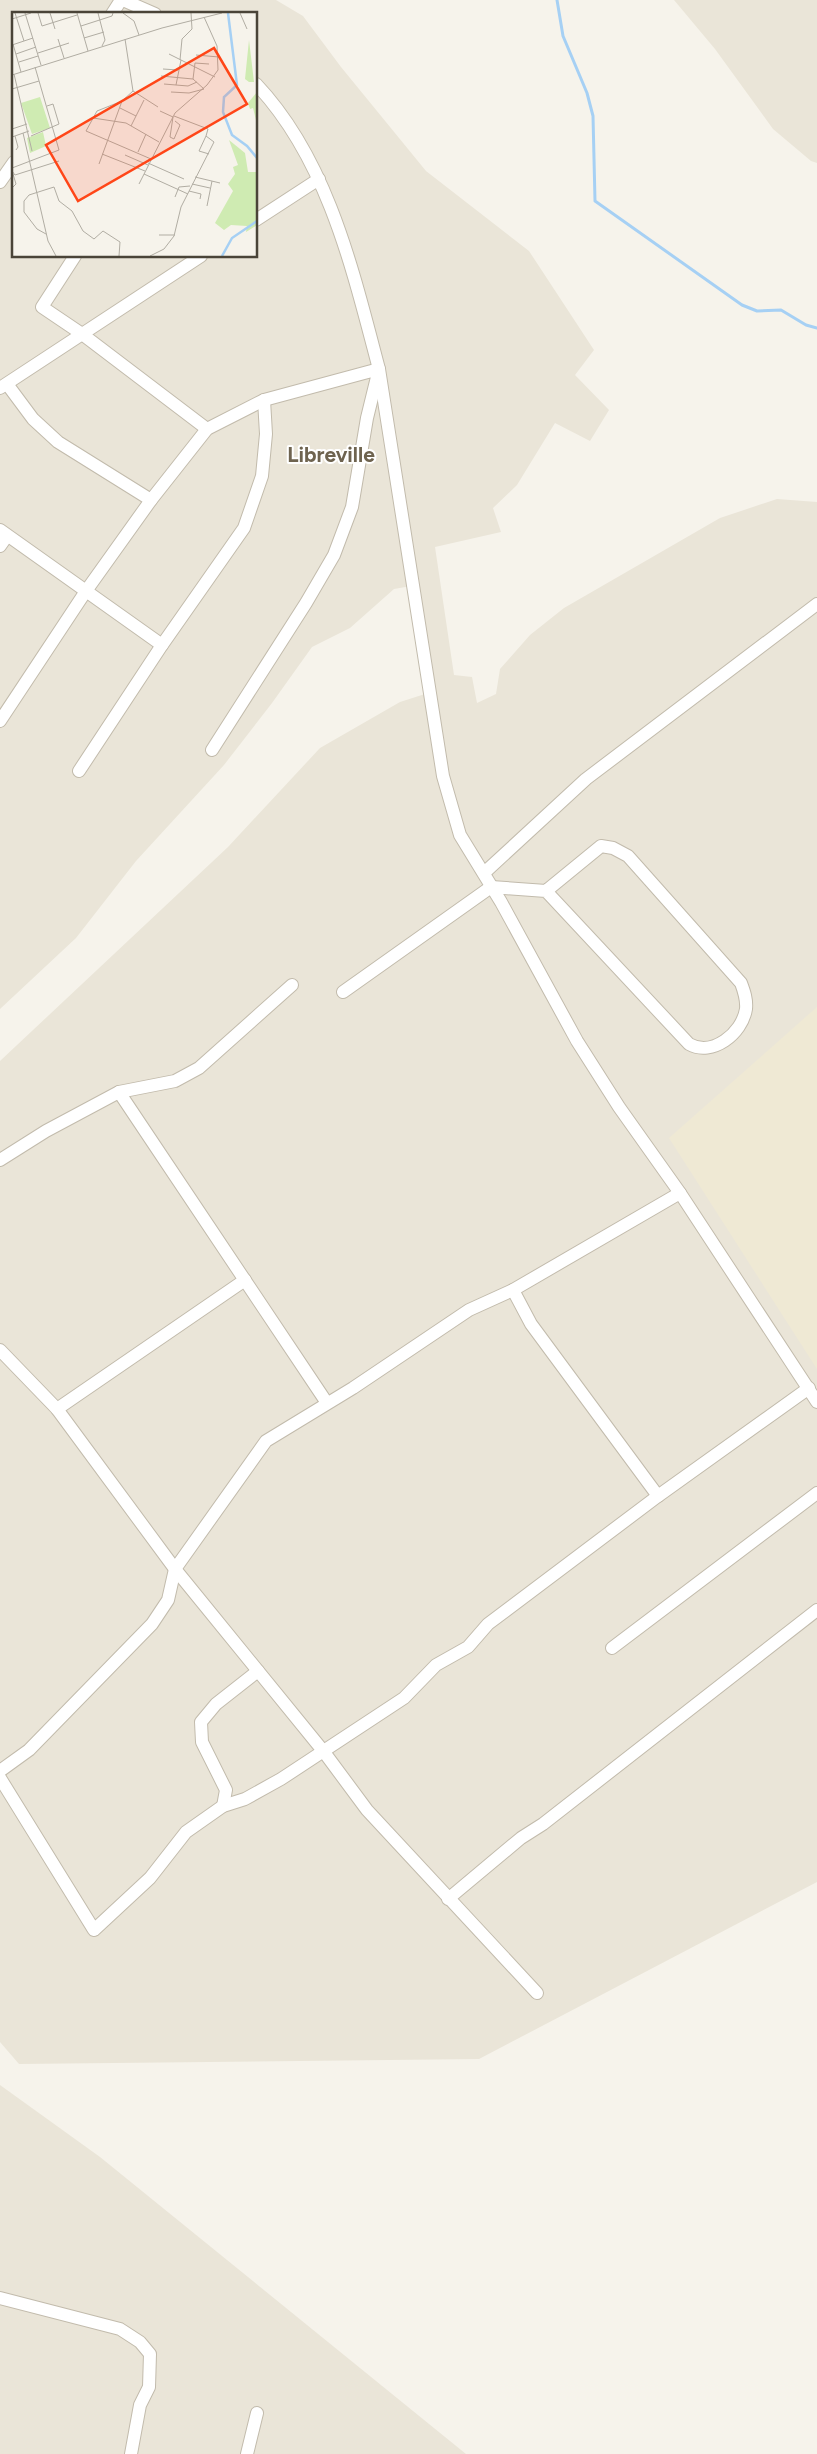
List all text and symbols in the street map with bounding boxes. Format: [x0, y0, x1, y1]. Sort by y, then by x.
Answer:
inset map [12, 12, 258, 258]
district label: Libreville [287, 442, 375, 467]

